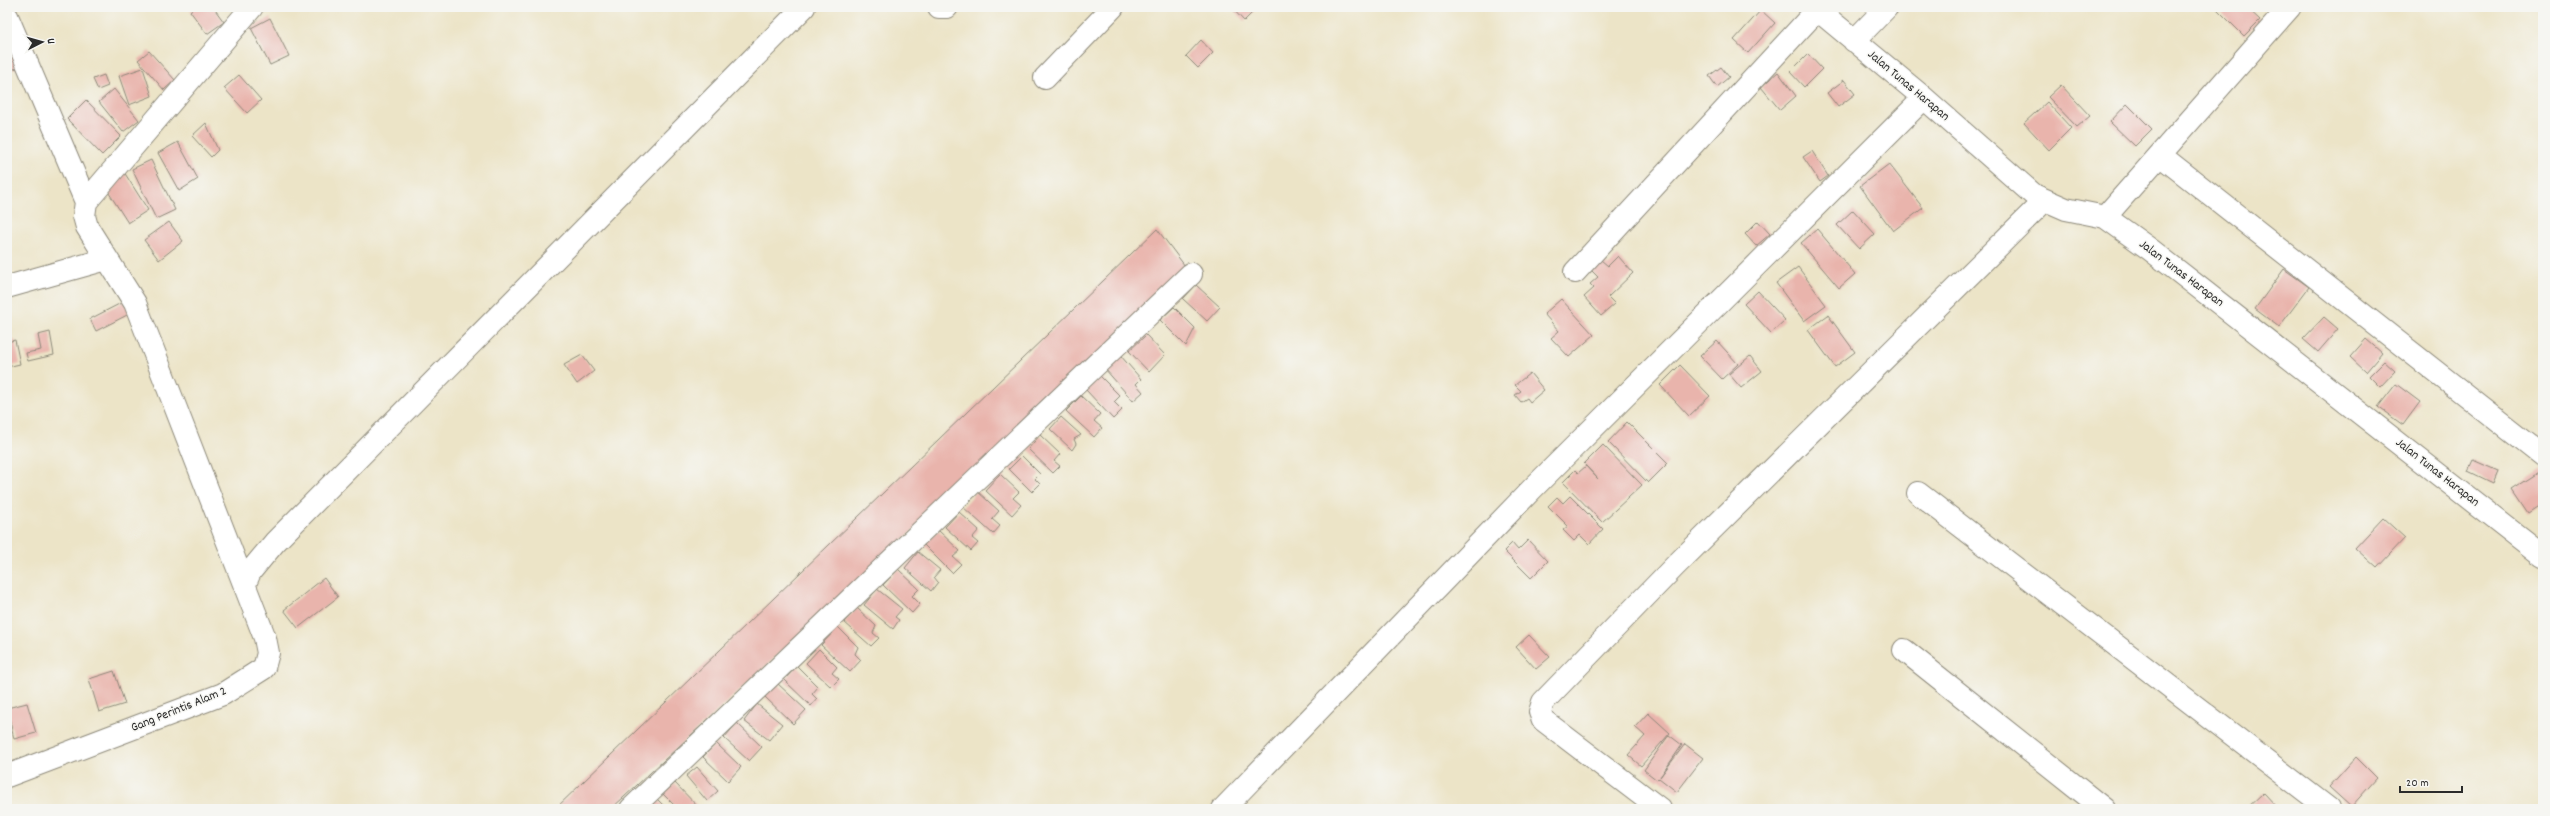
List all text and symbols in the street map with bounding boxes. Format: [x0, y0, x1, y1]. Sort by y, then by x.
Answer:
north arrow [22, 22, 62, 62]
text: U [42, 38, 58, 45]
street label: Jalan Tunas Harapan [1863, 46, 1953, 126]
street label: Jalan Tunas Harapan [2134, 236, 2228, 312]
street label: Jalan Tunas Harapan [2391, 434, 2483, 512]
street label: Gang Perintis Alam 2 [128, 682, 230, 738]
scale bar [2400, 768, 2462, 794]
text: 20 m [2406, 775, 2429, 792]

